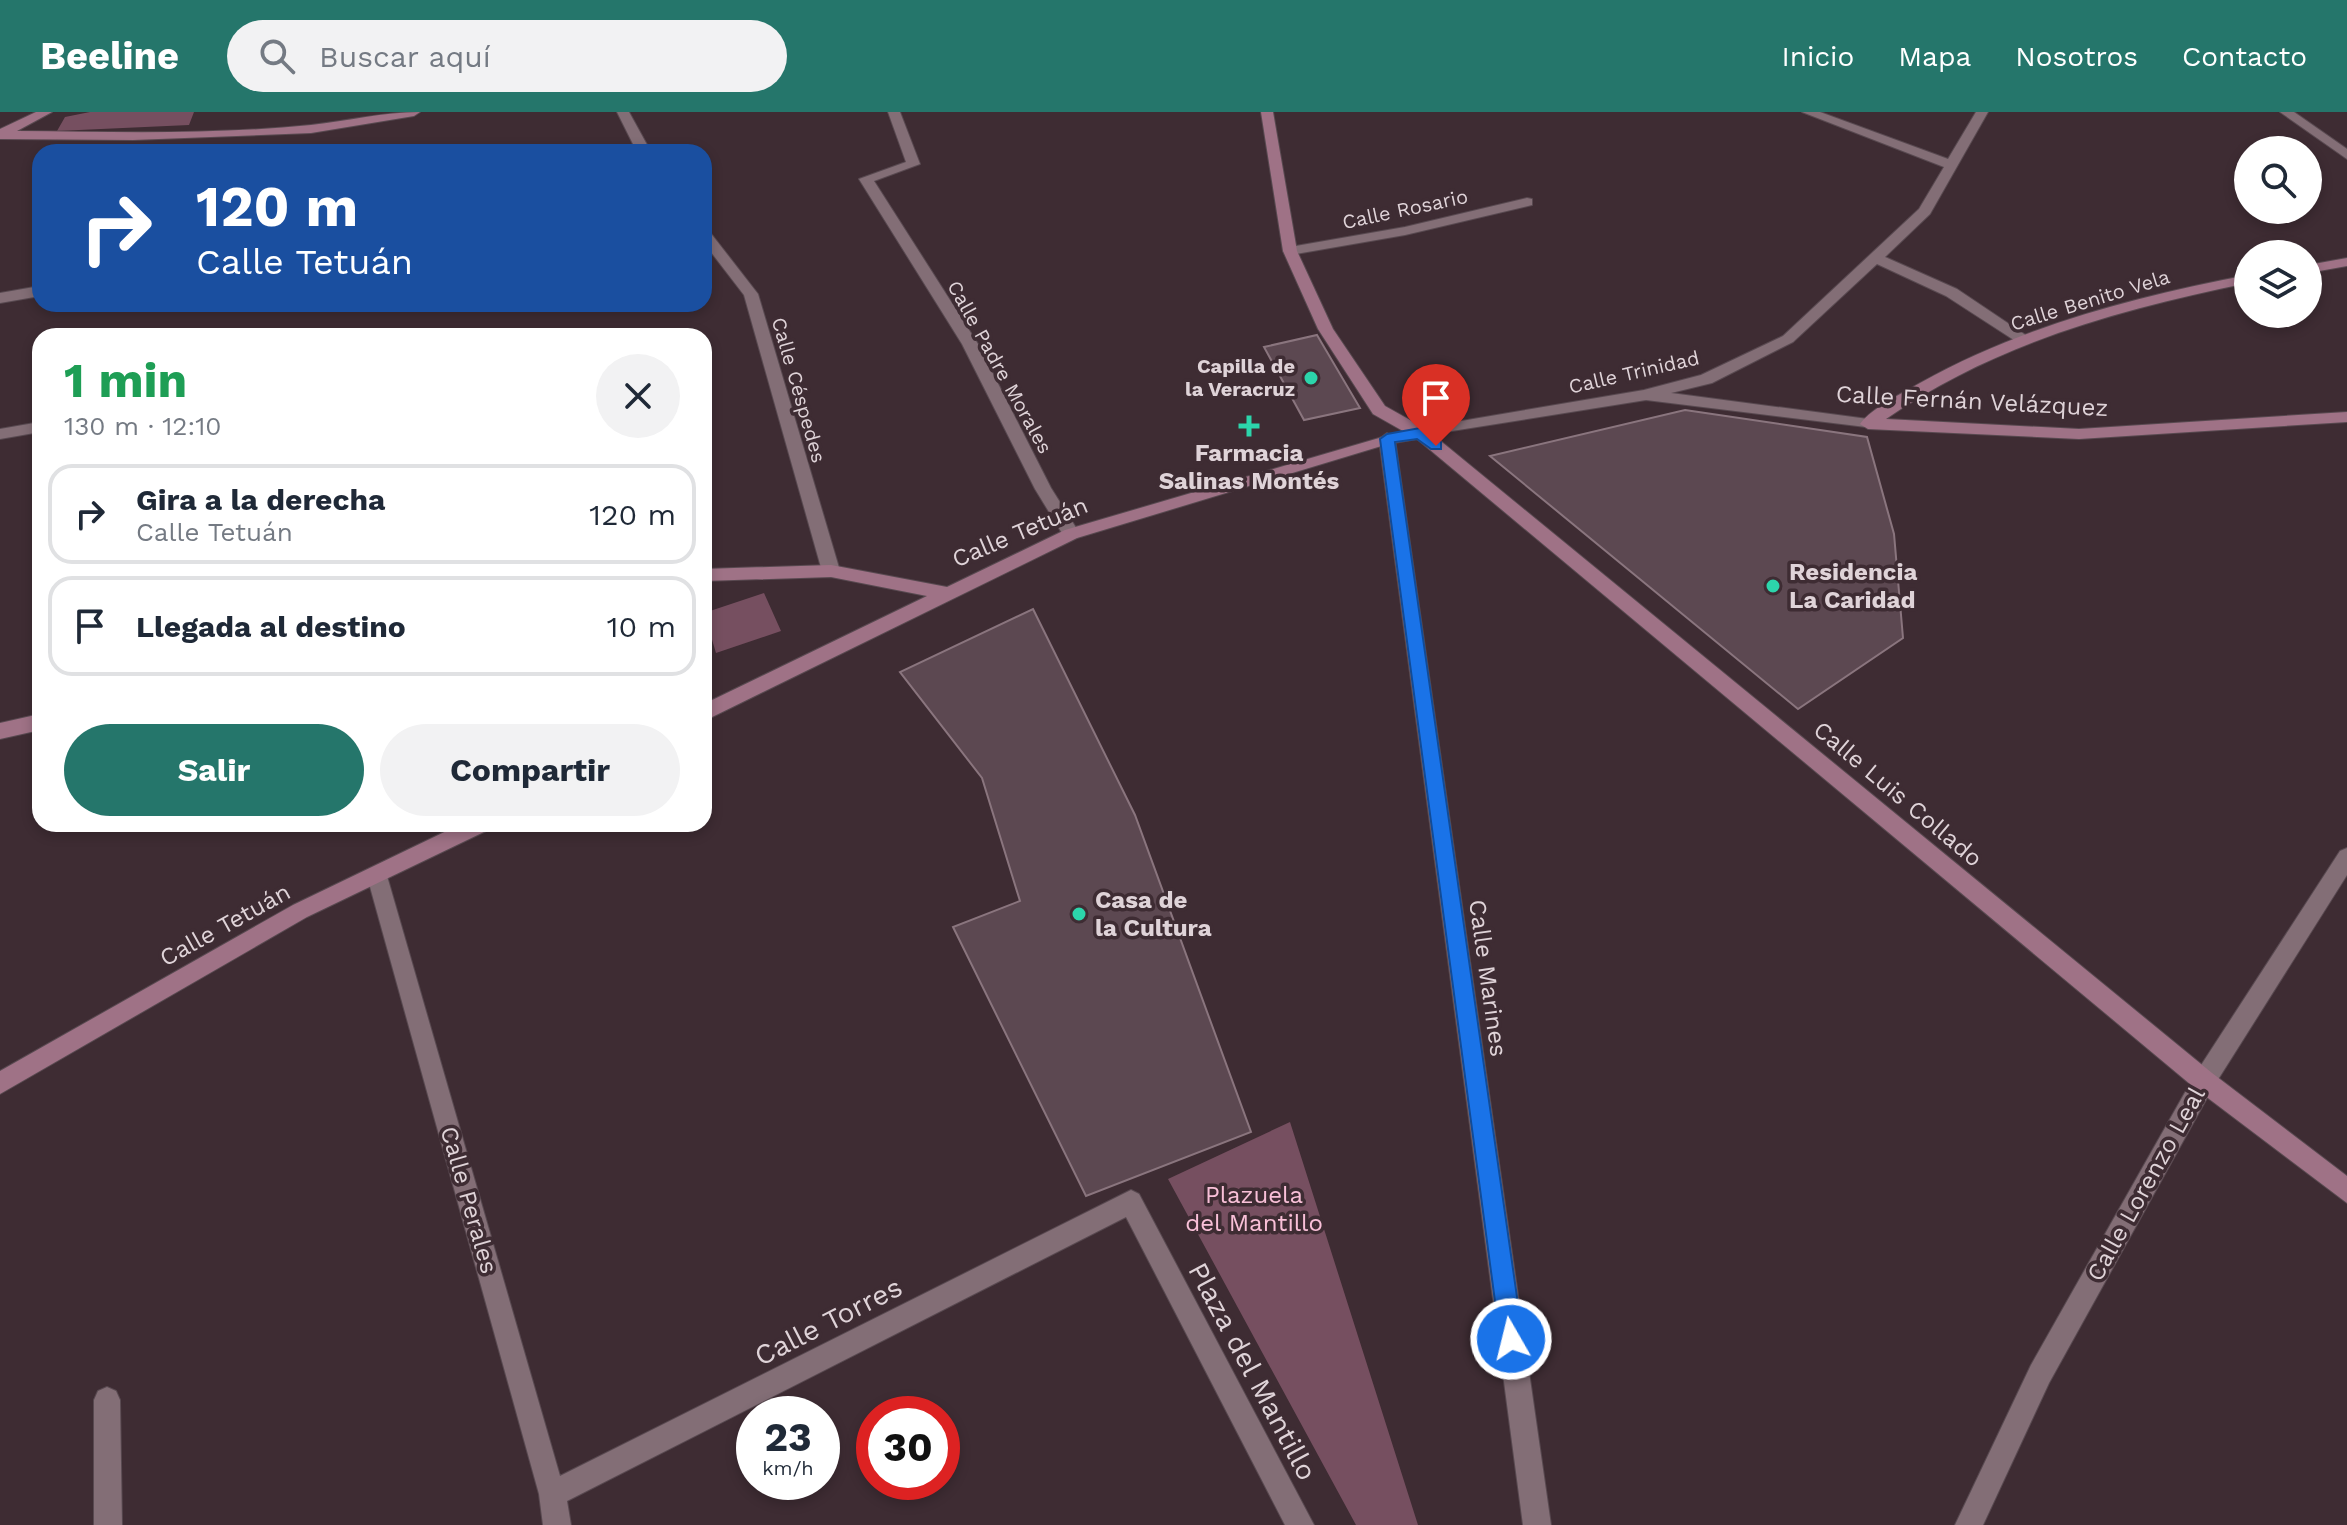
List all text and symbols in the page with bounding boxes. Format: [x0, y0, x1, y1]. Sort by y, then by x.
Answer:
search box [227, 20, 787, 92]
text: Beeline [40, 34, 179, 78]
icon: search [255, 34, 299, 78]
text: Buscar aquí [319, 39, 491, 74]
text: Inicio [1782, 40, 1854, 73]
text: Mapa [1898, 40, 1971, 73]
text: Nosotros [2015, 40, 2138, 73]
text: Contacto [2182, 40, 2307, 73]
map controls [2234, 136, 2322, 328]
button: search [2234, 136, 2322, 224]
text: 120 m [196, 174, 358, 240]
icon: right [64, 176, 168, 280]
street label: Calle Rosario [1340, 184, 1470, 234]
button: layers [2234, 240, 2322, 328]
text: Calle Tetuán [196, 241, 413, 283]
street label: Calle Benito Vela [2007, 264, 2173, 336]
street label: Calle Padre Morales [942, 276, 1058, 458]
street label: Calle Céspedes [767, 315, 831, 465]
street label: Calle Trinidad [1566, 345, 1702, 399]
text: 1 min [64, 352, 187, 409]
button: close [596, 354, 680, 438]
place label: Capilla de la Veracruz [1185, 354, 1295, 401]
pin [1402, 364, 1470, 446]
marker: Capilla de la Veracruz [1302, 369, 1320, 387]
icon: arrive [1414, 376, 1458, 420]
street label: Calle Fernán Velázquez [1835, 380, 2109, 422]
text: 130 m · 12:10 [64, 411, 222, 441]
marker: Farmacia Salinas Montés [1240, 417, 1258, 435]
place label: Farmacia Salinas Montés [1159, 439, 1340, 495]
text: Gira a la derecha [136, 482, 385, 517]
street label: Calle Tetuán [948, 491, 1092, 573]
icon: right [68, 492, 112, 536]
text: 120 m [589, 497, 676, 532]
text: Calle Tetuán [136, 517, 293, 547]
place label: Residencia La Caridad [1789, 558, 1917, 614]
marker: Residencia La Caridad [1764, 577, 1782, 595]
icon: arrive [68, 604, 112, 648]
text: Llegada al destino [136, 609, 406, 644]
text: 10 m [607, 609, 676, 644]
street label: Calle Luis Collado [1808, 715, 1988, 873]
button: Salir [64, 724, 364, 816]
button: Compartir [380, 724, 680, 816]
street label: Calle Tetuán [155, 878, 295, 972]
place label: Casa de la Cultura [1095, 886, 1212, 942]
street label: Calle Marines [1463, 898, 1513, 1058]
marker: Casa de la Cultura [1070, 905, 1088, 923]
street label: Calle Lorenzo Leal [2081, 1082, 2211, 1286]
street label: Calle Perales [435, 1123, 503, 1277]
park label: Plazuela del Mantillo [1185, 1181, 1323, 1237]
street label: Plaza del Mantillo [1181, 1257, 1324, 1486]
street label: Calle Torres [749, 1270, 907, 1373]
position arrow [1469, 1297, 1553, 1381]
speed limit sign: 30 [856, 1396, 960, 1500]
text: 23 [764, 1414, 812, 1461]
text: km/h [762, 1456, 814, 1480]

